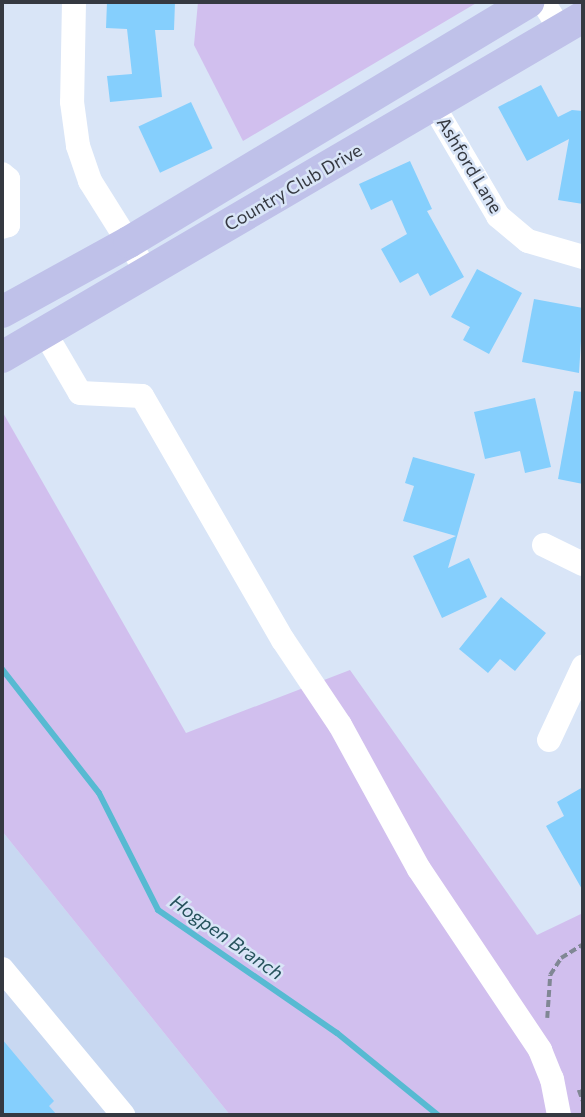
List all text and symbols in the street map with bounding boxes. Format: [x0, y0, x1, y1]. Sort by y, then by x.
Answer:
street label: Ashford Lane [433, 113, 507, 217]
street label: Country Club Drive [220, 139, 366, 235]
water label: Hogpen Branch [166, 890, 288, 984]

